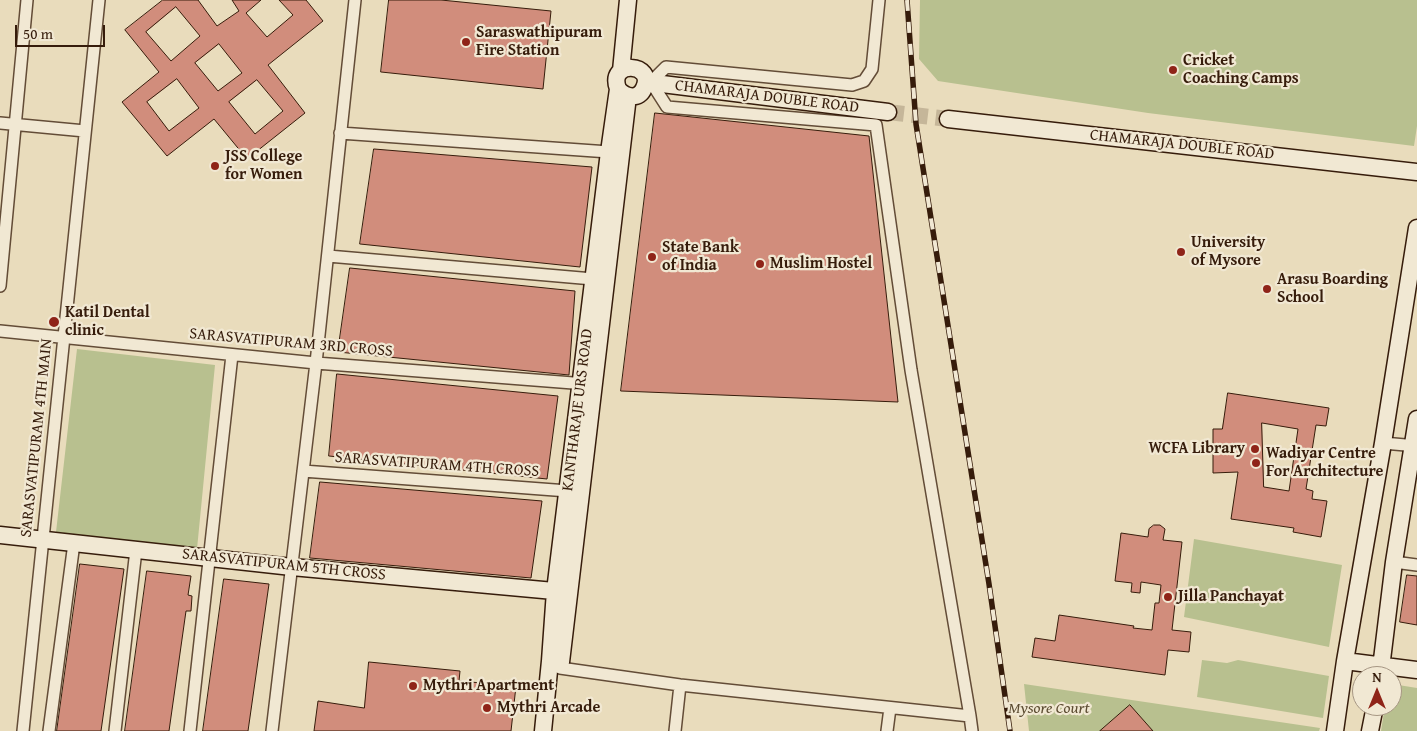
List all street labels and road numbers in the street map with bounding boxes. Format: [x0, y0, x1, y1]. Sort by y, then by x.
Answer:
street label: CHAMARAJA DOUBLE ROAD [674, 76, 860, 118]
street label: CHAMARAJA DOUBLE ROAD [1089, 126, 1275, 164]
street label: SARASVATIPURAM 3RD CROSS [189, 325, 393, 361]
street label: KANTHARAJE URS ROAD [559, 328, 597, 492]
street label: SARASVATIPURAM 4TH MAIN [17, 338, 57, 538]
street label: SARASVATIPURAM 4TH CROSS [334, 448, 540, 482]
street label: SARASVATIPURAM 5TH CROSS [181, 545, 387, 585]

